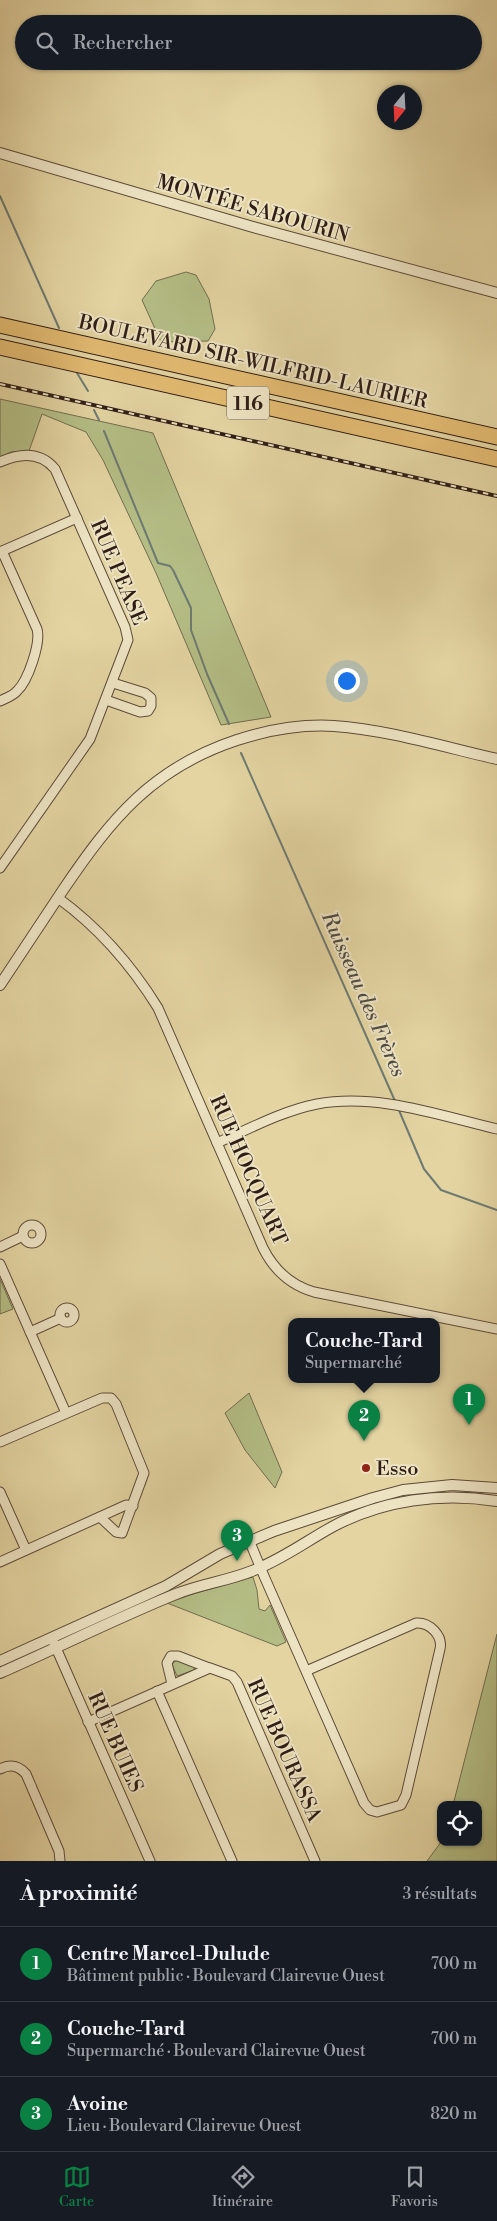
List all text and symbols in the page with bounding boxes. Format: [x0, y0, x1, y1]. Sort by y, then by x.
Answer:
search box [15, 15, 482, 70]
icon: search [33, 29, 61, 57]
text: Rechercher [73, 31, 172, 55]
north arrow [377, 85, 422, 130]
street label: MONTÉE SABOURIN [153, 169, 352, 249]
street label: BOULEVARD SIR-WILFRID-LAURIER [75, 310, 431, 415]
road number: 116 [227, 386, 269, 419]
street label: RUE PEASE [84, 516, 151, 629]
your location [334, 668, 360, 694]
water label: Ruisseau des Frères [315, 907, 411, 1081]
street label: RUE HOCQUART [203, 1091, 292, 1250]
popup [288, 1318, 440, 1383]
text: Couche-Tard [305, 1329, 423, 1353]
text: Supermarché [305, 1353, 402, 1373]
pin: 1 [453, 1384, 485, 1425]
pin: 2 [348, 1400, 380, 1441]
place label: Esso [376, 1457, 419, 1482]
marker: Esso [360, 1462, 372, 1474]
pin: 3 [221, 1520, 253, 1561]
street label: RUE BOURASSA [241, 1675, 327, 1827]
street label: RUE BUIES [81, 1689, 148, 1797]
map controls [437, 1801, 482, 1846]
button: locate [437, 1801, 482, 1846]
text: À proximité [20, 1881, 137, 1907]
text: 3 résultats [402, 1884, 477, 1904]
text: Centre Marcel-Dulude [67, 1942, 270, 1966]
text: 1 [32, 1954, 40, 1974]
text: 700 m [431, 1954, 477, 1974]
text: Bâtiment public · Boulevard Clairevue Ouest [67, 1966, 385, 1986]
text: Couche-Tard [67, 2017, 185, 2041]
text: 2 [31, 2029, 41, 2049]
text: 700 m [431, 2029, 477, 2049]
text: Supermarché · Boulevard Clairevue Ouest [67, 2041, 366, 2061]
text: Avoine [67, 2092, 128, 2116]
text: 3 [31, 2104, 41, 2124]
text: 820 m [430, 2104, 477, 2124]
text: Lieu · Boulevard Clairevue Ouest [67, 2116, 301, 2136]
tab: Carte [59, 2163, 94, 2211]
tab: Itinéraire [212, 2163, 273, 2211]
tab: Favoris [391, 2163, 438, 2211]

